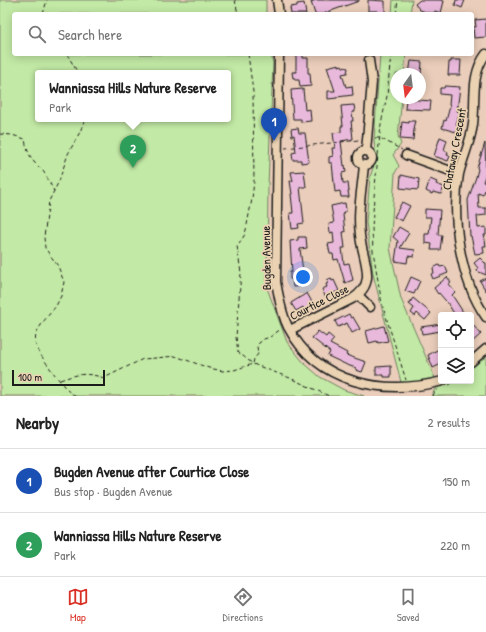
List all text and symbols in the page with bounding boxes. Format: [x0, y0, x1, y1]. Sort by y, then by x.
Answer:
search box [12, 12, 474, 56]
icon: search [26, 23, 48, 45]
text: Search here [58, 24, 122, 45]
north arrow [390, 68, 426, 104]
popup [35, 70, 231, 122]
text: Wanniassa Hills Nature Reserve [49, 77, 217, 98]
text: Park [49, 98, 71, 116]
street label: Chataway Crescent [438, 106, 470, 191]
pin: 1 [261, 108, 287, 141]
pin: 2 [120, 135, 146, 168]
street label: Bugden Avenue [257, 225, 275, 290]
your location [293, 267, 313, 287]
street label: Courtice Close [287, 280, 351, 324]
map controls [438, 312, 474, 384]
button: locate [438, 312, 474, 348]
button: layers [438, 348, 474, 384]
scale bar [12, 368, 105, 387]
text: 100 m [18, 370, 42, 384]
text: Nearby [16, 411, 59, 434]
text: 2 results [428, 413, 470, 431]
text: Bugden Avenue after Courtice Close [54, 461, 249, 482]
text: 1 [27, 472, 31, 490]
text: 150 m [442, 472, 470, 490]
text: Bus stop · Bugden Avenue [54, 482, 172, 500]
text: Wanniassa Hills Nature Reserve [54, 525, 221, 546]
text: 2 [26, 536, 32, 554]
text: 220 m [440, 536, 470, 554]
text: Park [54, 546, 76, 564]
tab: Map [67, 586, 89, 624]
tab: Directions [223, 586, 263, 624]
tab: Saved [397, 586, 419, 624]

